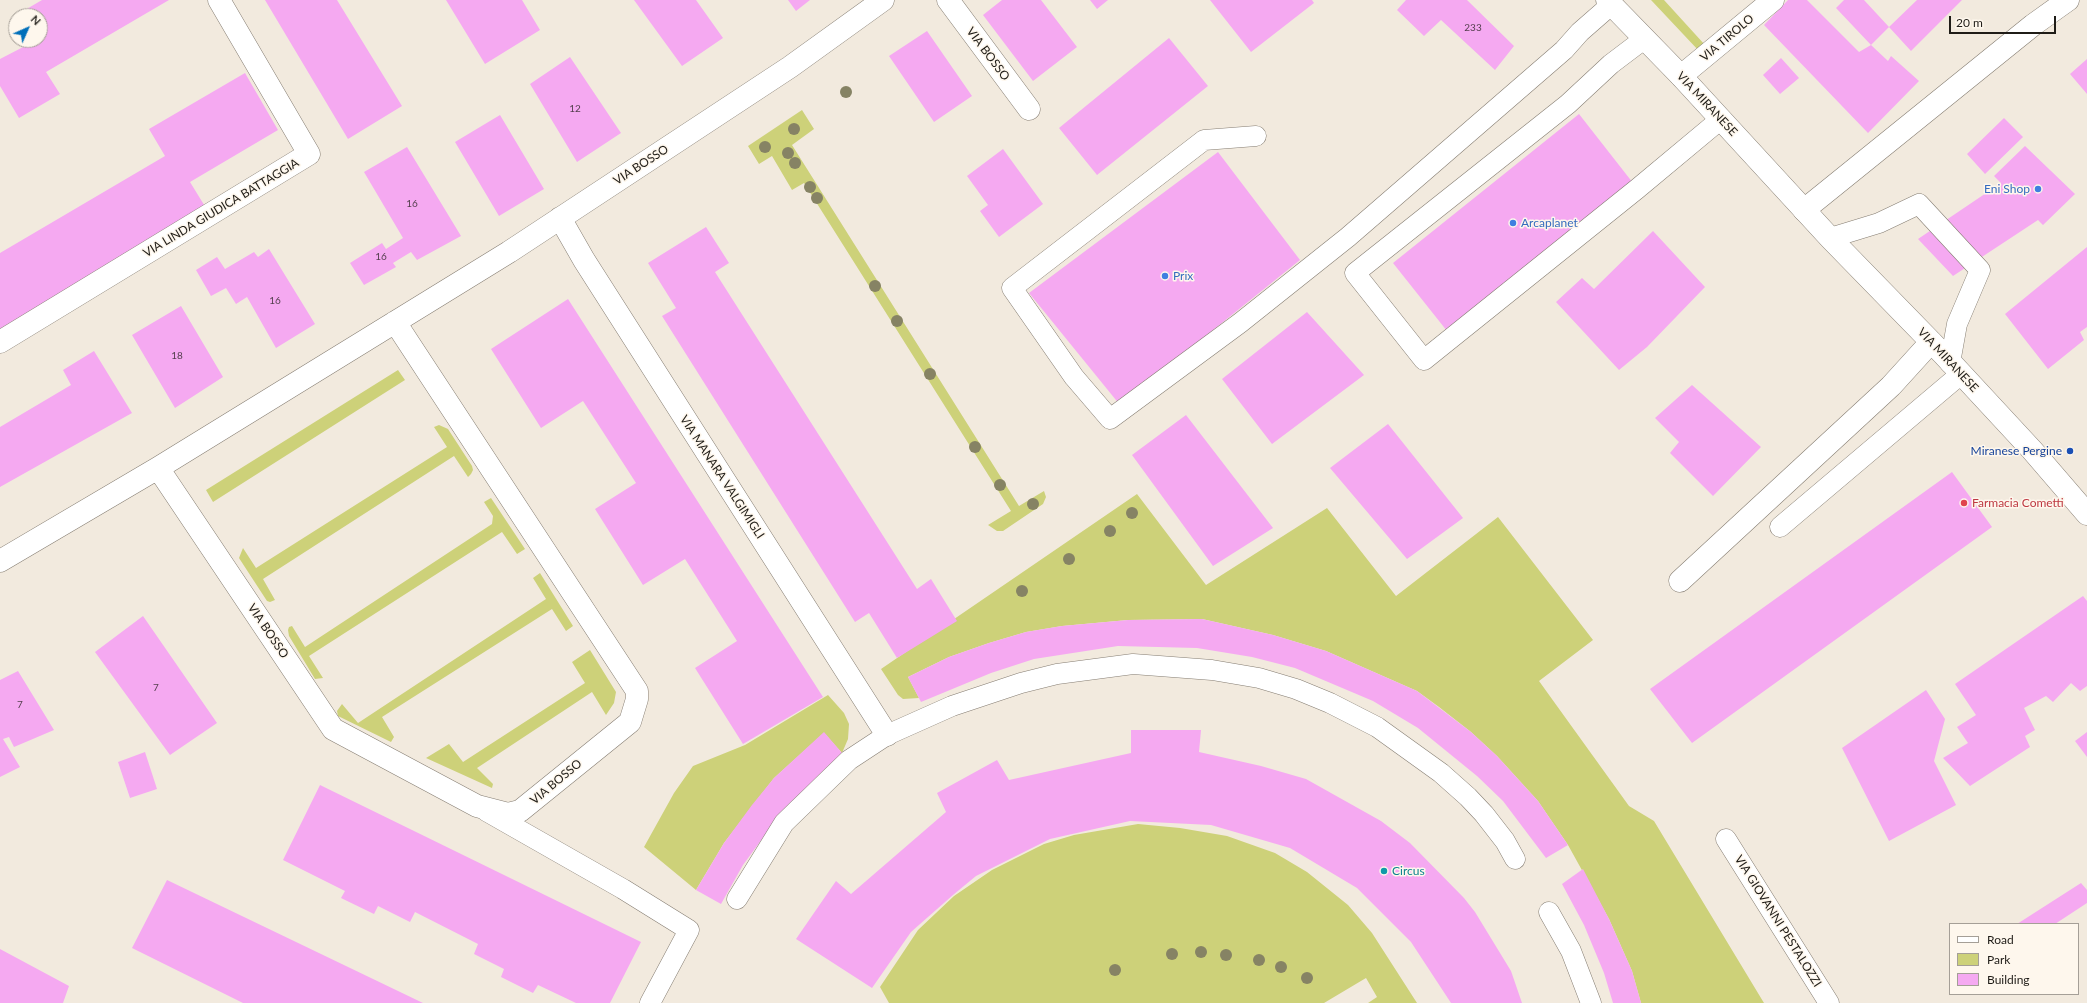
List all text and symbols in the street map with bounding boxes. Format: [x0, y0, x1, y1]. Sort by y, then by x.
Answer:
north arrow [8, 8, 48, 48]
scale bar [1951, 8, 2058, 34]
street label: VIA TIROLO [1697, 11, 1757, 65]
text: N [29, 12, 44, 27]
text: 20 m [1956, 15, 1983, 30]
house number: 233 [1464, 22, 1482, 34]
street label: VIA BOSSO [963, 25, 1013, 83]
street label: VIA MIRANESE [1674, 69, 1740, 139]
house number: 12 [569, 103, 581, 115]
street label: VIA BOSSO [611, 142, 671, 188]
street label: VIA LINDA GIUDICA BATTAGGIA [140, 156, 302, 260]
place label: Eni Shop [1984, 182, 2030, 196]
marker: Eni Shop [2033, 184, 2043, 194]
house number: 16 [406, 198, 418, 210]
place label: Arcaplanet [1521, 216, 1578, 230]
marker: Arcaplanet [1508, 218, 1518, 228]
house number: 16 [375, 251, 387, 263]
place label: Prix [1173, 269, 1193, 283]
marker: Prix [1160, 271, 1170, 281]
house number: 16 [269, 295, 281, 307]
street label: VIA MIRANESE [1915, 325, 1981, 395]
house number: 18 [171, 350, 183, 362]
street label: VIA MANARA VALGIMIGLI [677, 413, 767, 541]
place label: Miranese Pergine [1971, 444, 2062, 458]
marker: Miranese Pergine [2065, 446, 2075, 456]
place label: Farmacia Cometti [1972, 496, 2064, 510]
marker: Farmacia Cometti [1959, 498, 1969, 508]
street label: VIA BOSSO [245, 601, 291, 661]
house number: 7 [153, 682, 159, 694]
house number: 7 [17, 699, 23, 711]
street label: VIA BOSSO [527, 756, 585, 808]
street label: VIA GIOVANNI PESTALOZZI [1731, 853, 1825, 989]
place label: Circus [1392, 864, 1425, 878]
marker: Circus [1379, 866, 1389, 876]
legend [1949, 923, 2079, 995]
text: Road [1987, 932, 2014, 947]
text: Park [1987, 952, 2010, 967]
text: Building [1987, 972, 2030, 987]

